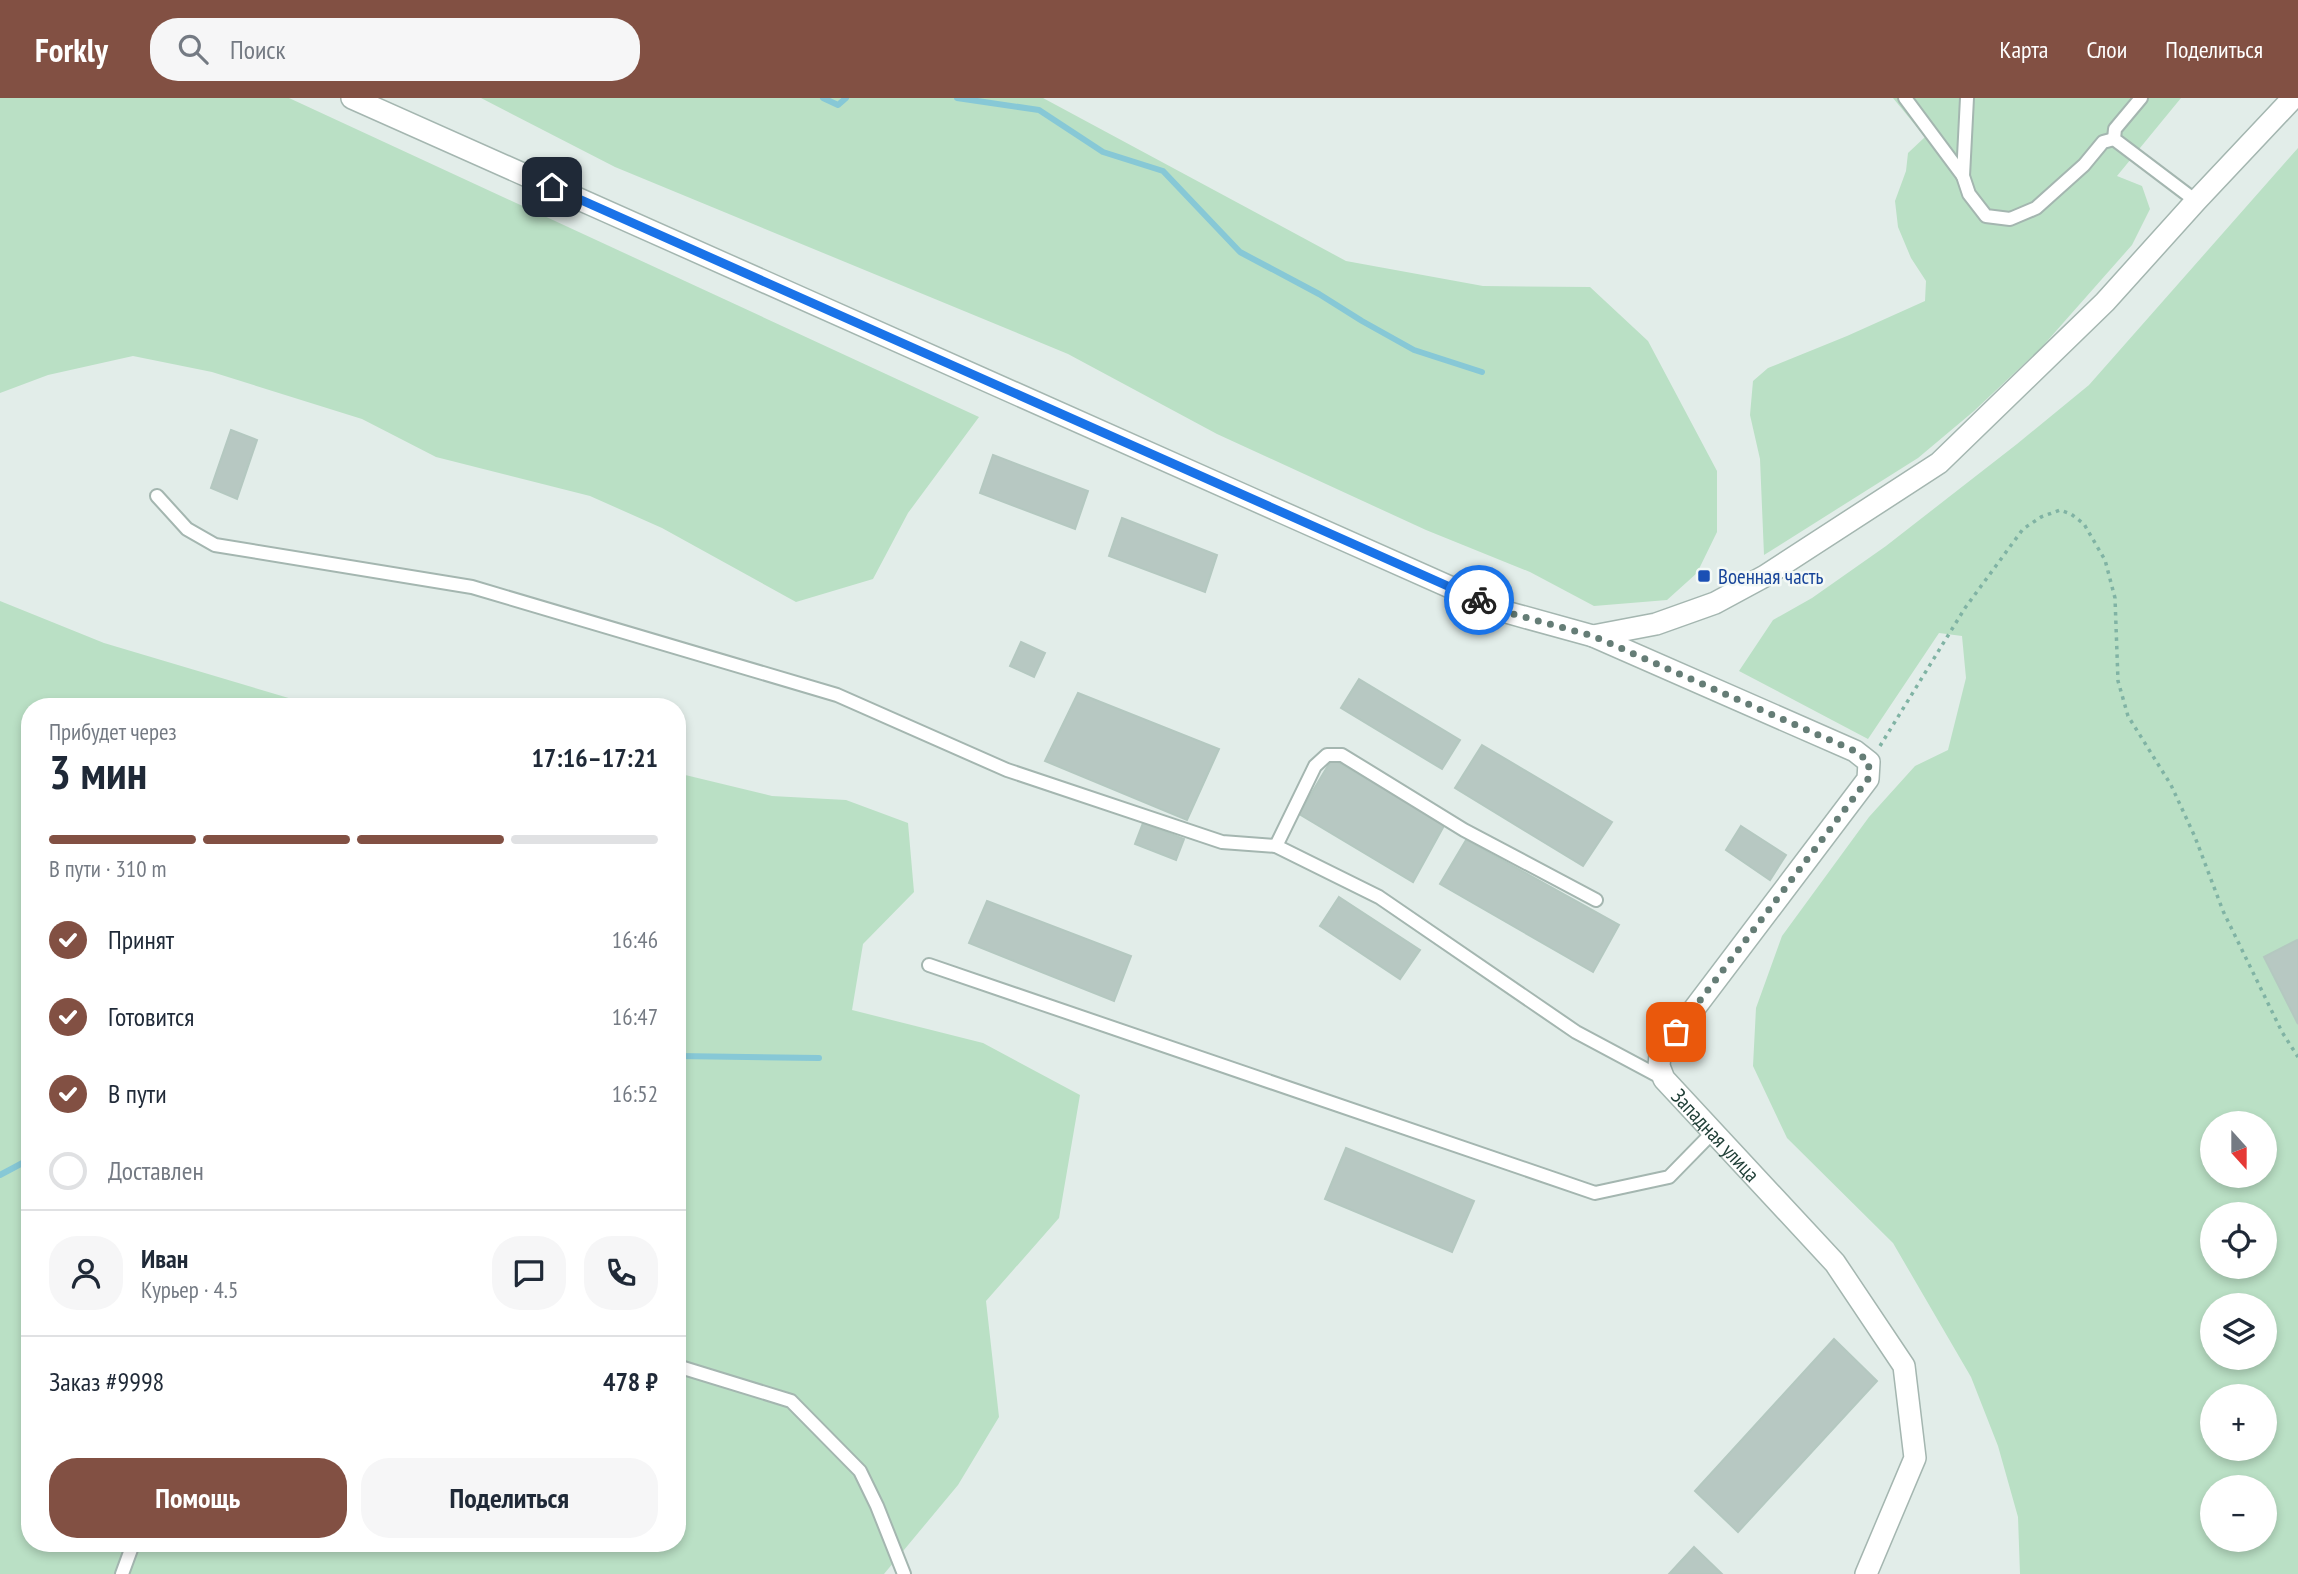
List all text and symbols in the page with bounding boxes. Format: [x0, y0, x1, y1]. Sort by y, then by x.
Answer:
search box [150, 18, 640, 81]
text: Forkly [35, 28, 108, 71]
icon: search [174, 30, 212, 68]
text: Поиск [230, 33, 286, 66]
text: Карта [2000, 34, 2048, 65]
text: Слои [2086, 34, 2127, 65]
text: Поделиться [2165, 34, 2263, 65]
pin [522, 157, 582, 217]
icon: home [533, 168, 571, 206]
place label: Военная часть [1718, 563, 1824, 590]
courier [1444, 565, 1514, 635]
marker: Военная часть [1696, 568, 1712, 584]
icon: bike [1460, 581, 1498, 619]
text: Прибудет через [49, 717, 177, 746]
text: 17:16–17:21 [531, 741, 658, 774]
text: 3 мин [49, 742, 147, 802]
text: В пути · 310 m [49, 854, 166, 883]
icon: check [49, 921, 87, 959]
text: Принят [108, 923, 174, 956]
text: 16:46 [612, 925, 658, 954]
icon: check [49, 998, 87, 1036]
text: Готовится [108, 1000, 194, 1033]
text: 16:47 [612, 1002, 658, 1031]
pin [1646, 1002, 1706, 1062]
icon: bag [1657, 1013, 1695, 1051]
icon: check [49, 1075, 87, 1113]
text: В пути [108, 1077, 167, 1110]
text: 16:52 [612, 1079, 658, 1108]
street label: Западная улица [1666, 1083, 1766, 1187]
north arrow [2200, 1111, 2277, 1188]
map controls [2200, 1111, 2277, 1552]
text: Доставлен [108, 1154, 204, 1187]
button: locate [2200, 1202, 2277, 1279]
button: person [49, 1236, 123, 1310]
button: chat [492, 1236, 566, 1310]
button: phone [584, 1236, 658, 1310]
text: Иван [141, 1242, 188, 1275]
text: Курьер · 4.5 [141, 1275, 238, 1304]
button: layers [2200, 1293, 2277, 1370]
text: Заказ #9998 [49, 1365, 164, 1398]
text: 478 ₽ [603, 1365, 658, 1398]
button: + [2200, 1384, 2277, 1461]
button: Помощь [49, 1458, 347, 1538]
button: Поделиться [361, 1458, 658, 1538]
button: − [2200, 1475, 2277, 1552]

